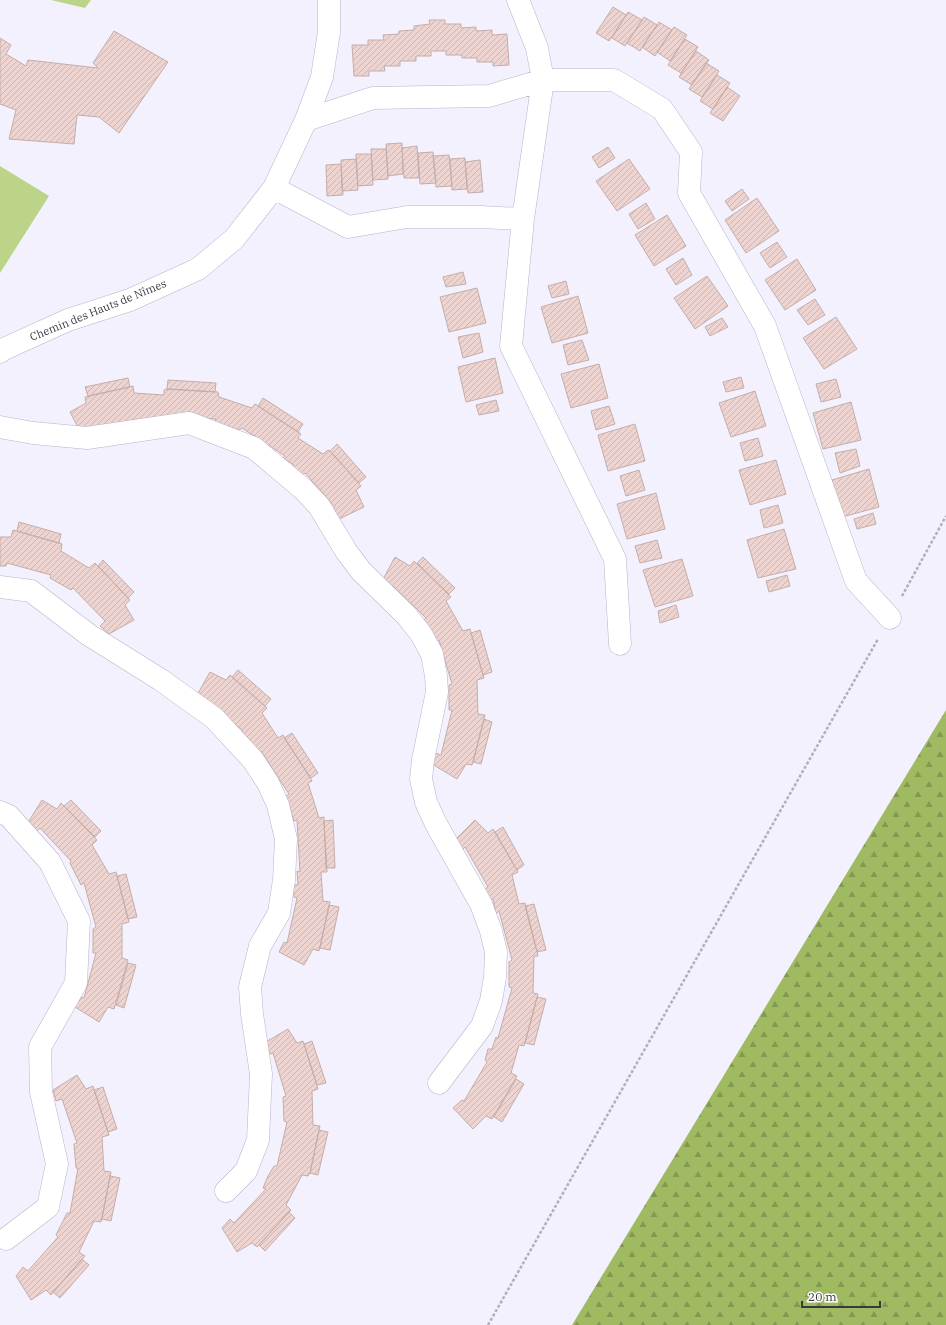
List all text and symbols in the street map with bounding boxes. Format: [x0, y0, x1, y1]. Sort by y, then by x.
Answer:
street label: Chemin des Hauts de Nîmes [28, 276, 168, 344]
scale bar [802, 1283, 880, 1309]
text: 20 m [808, 1289, 837, 1304]

